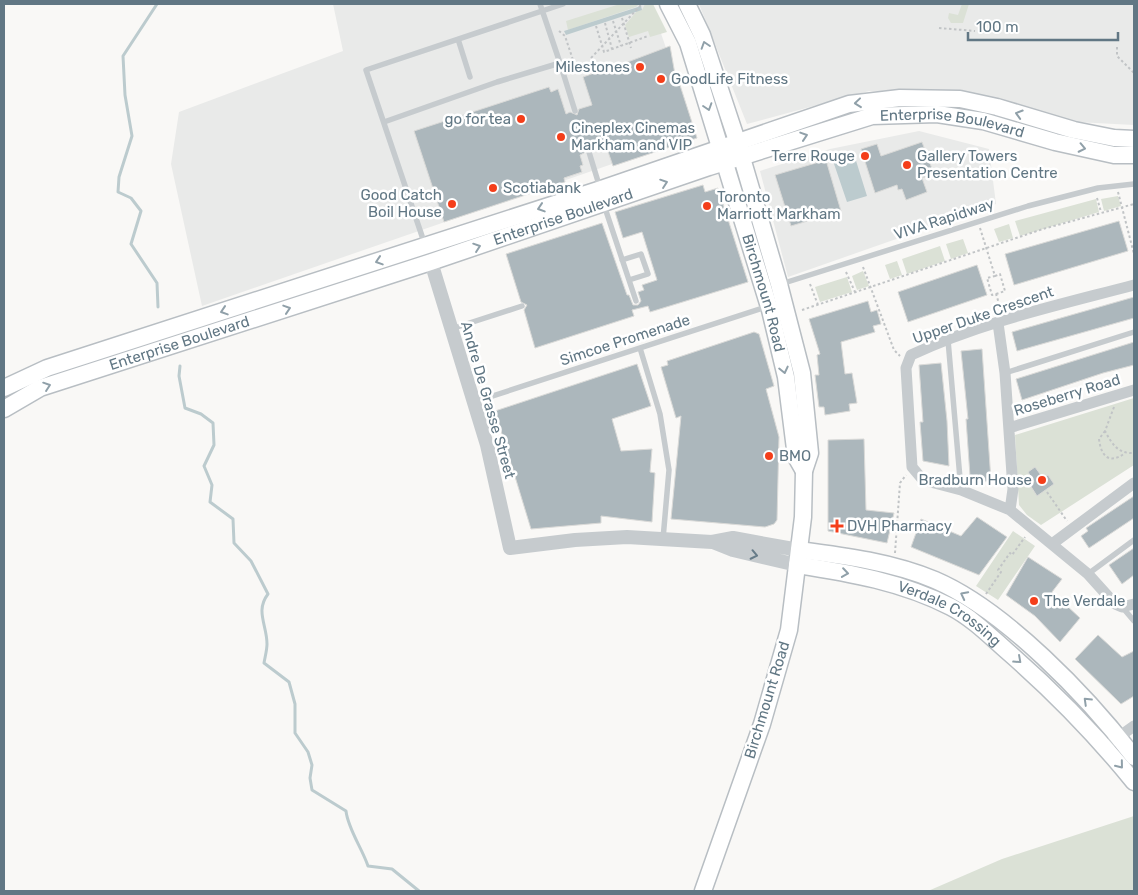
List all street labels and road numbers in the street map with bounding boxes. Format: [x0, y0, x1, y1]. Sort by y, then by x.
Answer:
street label: Enterprise Boulevard [879, 105, 1026, 142]
street label: Enterprise Boulevard [491, 185, 635, 249]
street label: VIVA Rapidway [892, 194, 996, 244]
street label: Birchmount Road [738, 232, 789, 354]
street label: Upper Duke Crescent [910, 282, 1056, 348]
street label: Simcoe Promenade [558, 311, 692, 369]
street label: Enterprise Boulevard [107, 312, 252, 374]
street label: Andre De Grasse Street [457, 319, 519, 481]
street label: Roseberry Road [1012, 370, 1122, 420]
street label: Verdale Crossing [895, 577, 1005, 650]
street label: Birchmount Road [741, 639, 793, 761]

